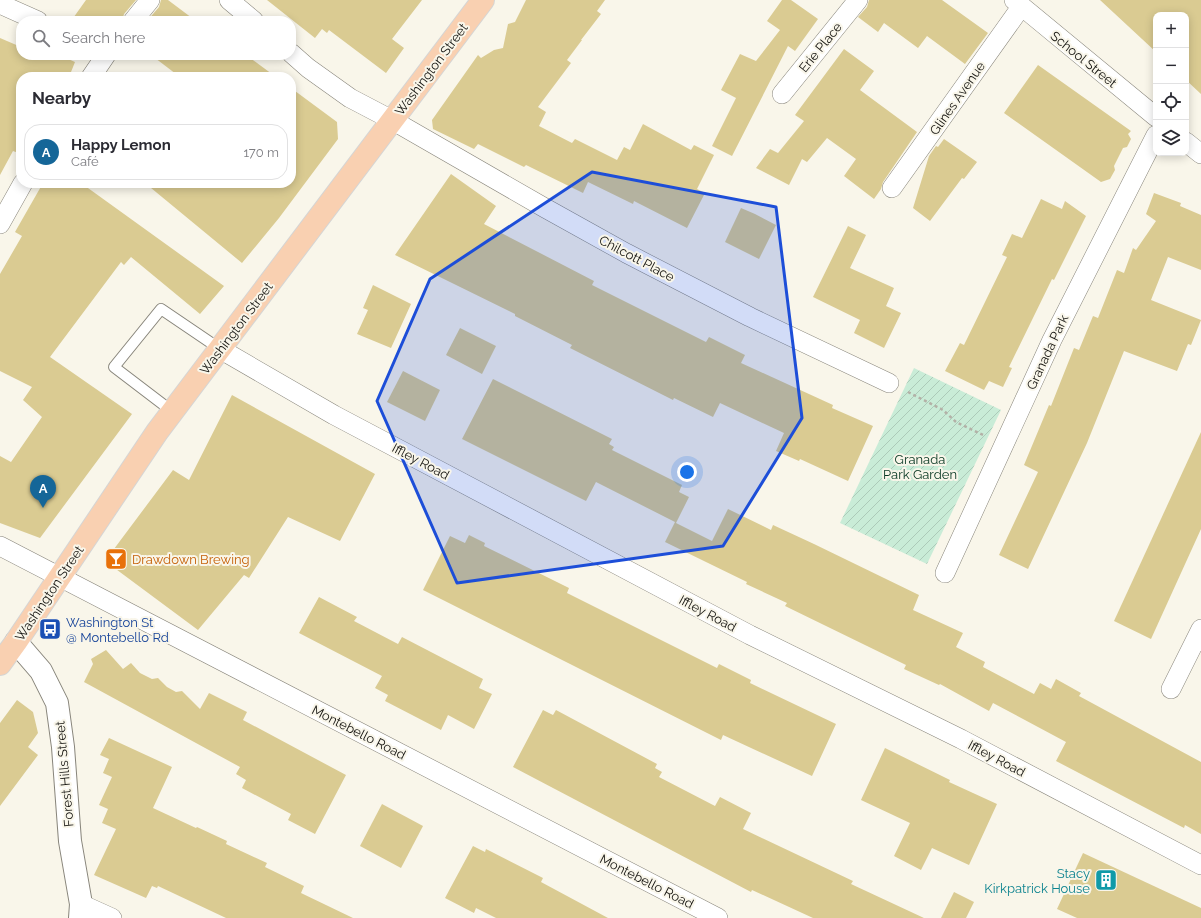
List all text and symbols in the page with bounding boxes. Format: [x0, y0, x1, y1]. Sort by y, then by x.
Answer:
map controls [1153, 12, 1189, 156]
button: + [1153, 12, 1189, 48]
search box [16, 16, 296, 60]
street label: Erie Place [796, 19, 845, 75]
street label: Washington Street [392, 20, 471, 118]
icon: search [30, 27, 52, 49]
street label: School Street [1048, 28, 1120, 91]
text: Search here [62, 29, 145, 47]
button: − [1153, 48, 1189, 84]
street label: Glines Avenue [927, 59, 988, 138]
button: locate [1153, 84, 1189, 120]
text: Nearby [32, 88, 91, 108]
button: layers [1153, 120, 1189, 156]
text: Happy Lemon [71, 136, 171, 154]
text: A [42, 145, 50, 160]
text: 170 m [243, 145, 279, 160]
text: Café [71, 154, 99, 169]
street label: Chilcott Place [597, 232, 677, 285]
street label: Washington Street [197, 279, 276, 377]
street label: Granada Park [1024, 312, 1071, 392]
street label: Iffley Road [390, 440, 452, 483]
park label: Granada Park Garden [883, 452, 957, 482]
your location [677, 462, 697, 482]
pin: A [30, 475, 56, 508]
street label: Washington Street [12, 542, 87, 644]
bar icon: Drawdown Brewing [103, 546, 129, 572]
place label: Drawdown Brewing [132, 552, 250, 567]
street label: Iffley Road [677, 592, 739, 635]
place label: Washington St @ Montebello Rd [66, 615, 169, 645]
bus stop icon: Washington St @ Montebello Rd [37, 616, 63, 642]
street label: Montebello Road [309, 702, 408, 763]
street label: Forest Hills Street [52, 720, 77, 827]
street label: Iffley Road [966, 737, 1028, 780]
street label: Montebello Road [597, 851, 696, 912]
place label: Stacy Kirkpatrick House [984, 866, 1090, 896]
building icon: Stacy Kirkpatrick House [1093, 867, 1119, 893]

